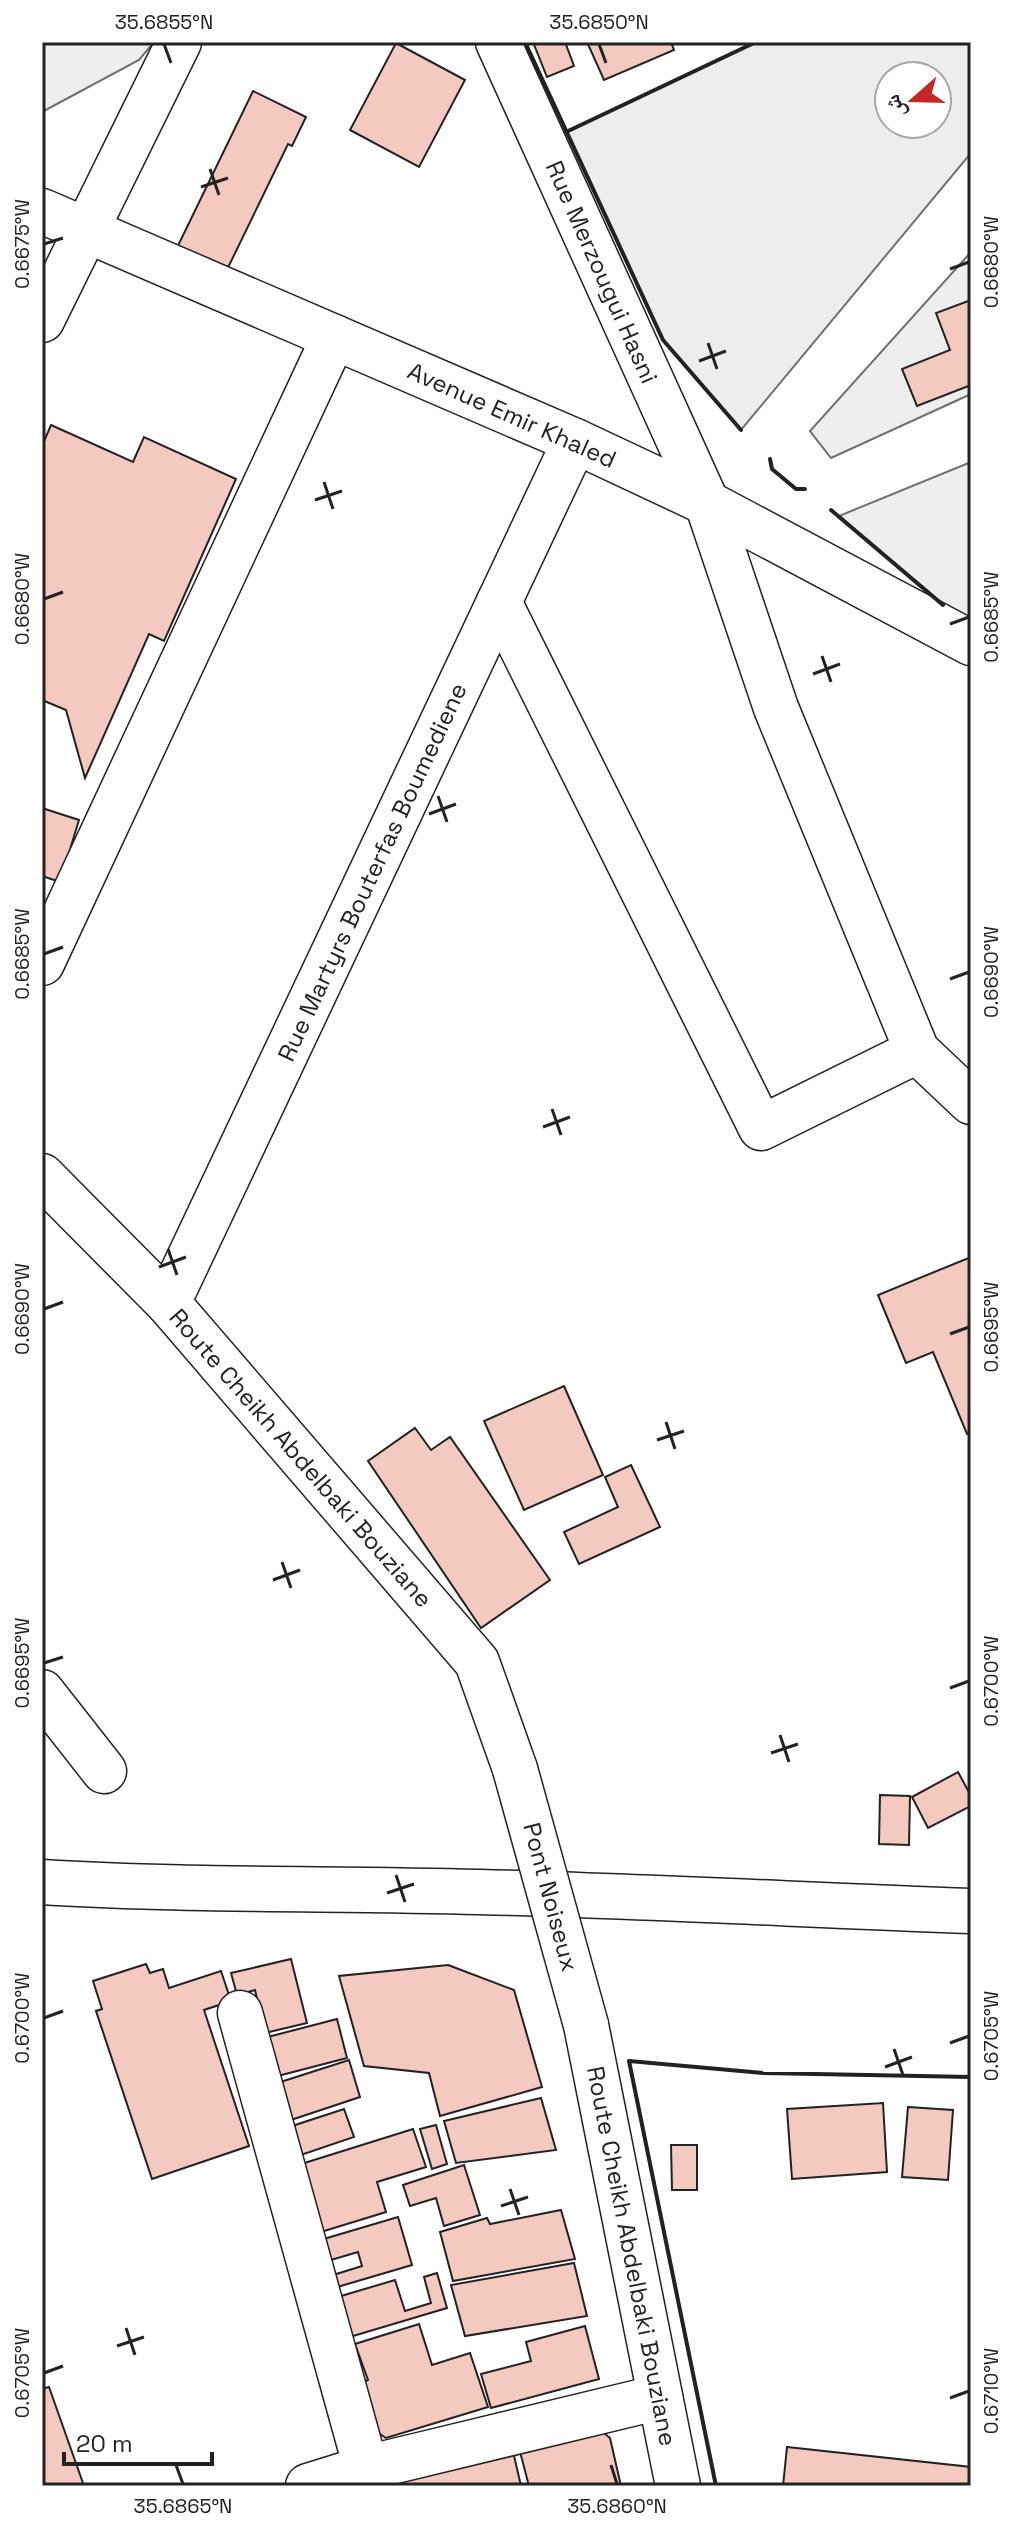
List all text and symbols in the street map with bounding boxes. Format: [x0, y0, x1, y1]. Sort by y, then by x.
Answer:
text: 35.6855°N [115, 9, 213, 35]
text: 35.6850°N [549, 9, 649, 35]
north arrow [873, 60, 953, 140]
text: ش [877, 91, 911, 123]
street label: Rue Merzougui Hasni [539, 156, 665, 388]
text: 0.6675°W [9, 199, 35, 289]
text: 0.6680°W [978, 216, 1004, 308]
street label: Avenue Emir Khaled [403, 355, 621, 475]
text: 0.6680°W [9, 553, 35, 645]
text: 0.6685°W [978, 571, 1004, 663]
street label: Rue Martyrs Bouterfas Boumediene [270, 678, 474, 1066]
text: 0.6685°W [9, 908, 35, 1000]
text: 0.6690°W [978, 926, 1004, 1018]
text: 0.6690°W [9, 1263, 35, 1355]
text: 0.6695°W [978, 1281, 1004, 1373]
street label: Route Cheikh Abdelbaki Bouziane [163, 1302, 439, 1614]
text: 0.6695°W [9, 1617, 35, 1709]
text: 0.6700°W [978, 1635, 1004, 1727]
street label: Pont Noiseux [516, 1819, 586, 1975]
text: 0.6700°W [9, 1972, 35, 2064]
text: 0.6705°W [978, 1991, 1004, 2081]
street label: Route Cheikh Abdelbaki Bouziane [580, 2064, 684, 2448]
text: 0.6705°W [9, 2328, 35, 2418]
text: 0.6710°W [978, 2348, 1004, 2434]
scale bar [64, 2416, 212, 2466]
text: 20 m [76, 2428, 133, 2459]
text: 35.6865°N [134, 2493, 232, 2519]
text: 35.6860°N [567, 2493, 667, 2519]

